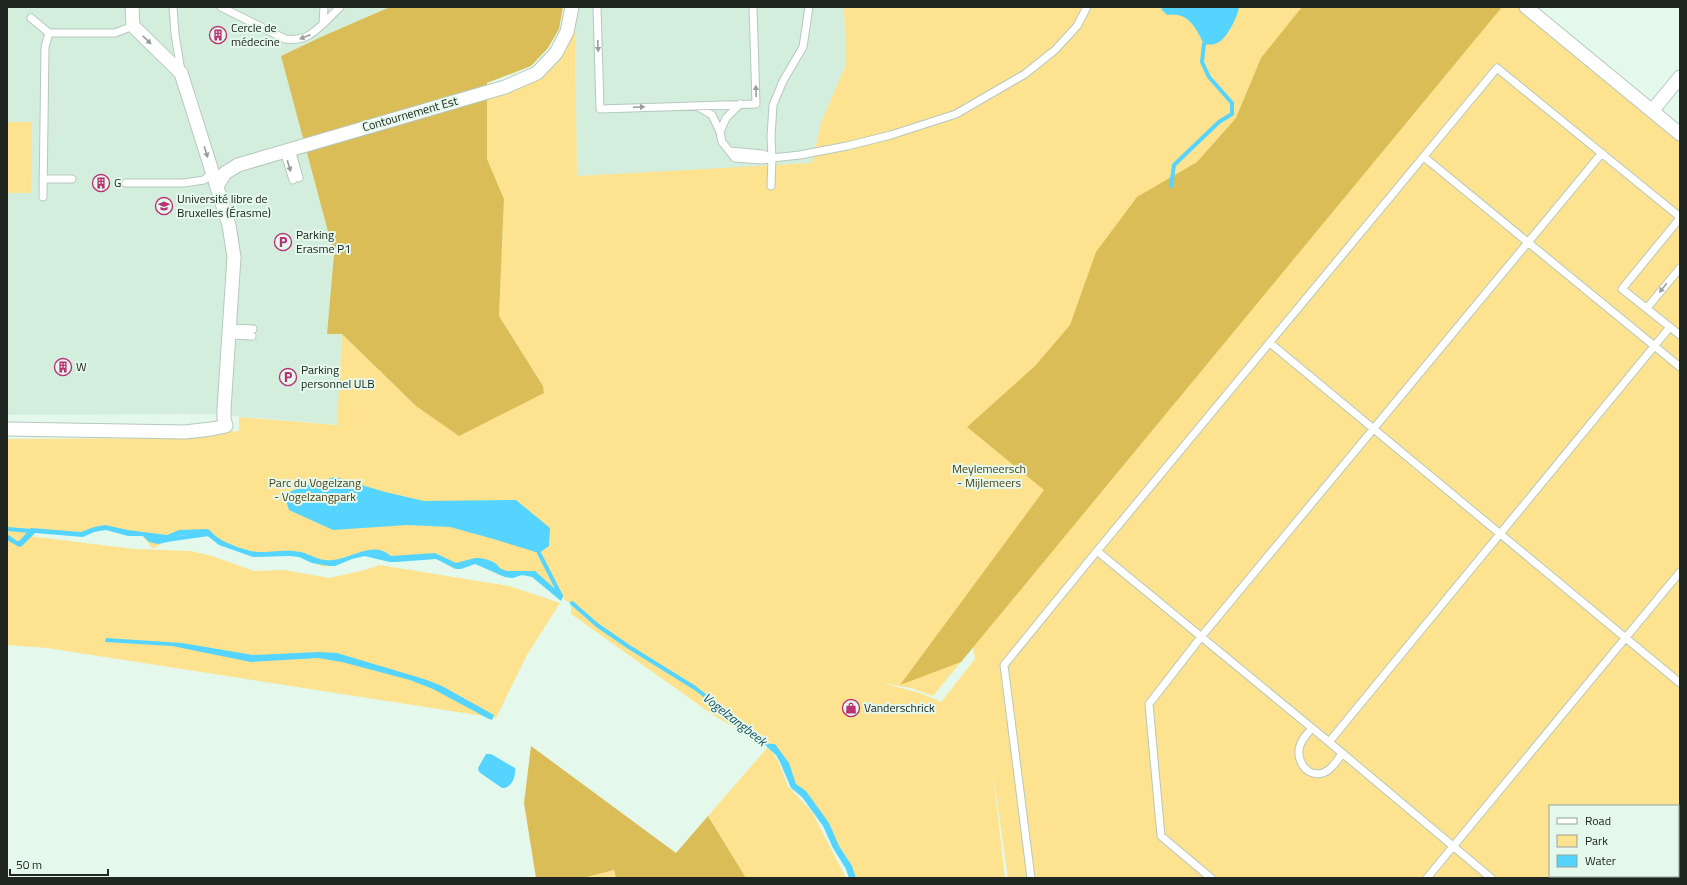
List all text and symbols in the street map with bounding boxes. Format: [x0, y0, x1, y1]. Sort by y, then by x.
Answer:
place label: Cercle de médecine [231, 18, 280, 51]
building icon: Cercle de médecine [208, 25, 228, 45]
one-way arrow [299, 34, 311, 40]
one-way arrow [142, 35, 152, 45]
one-way arrow [595, 40, 601, 53]
one-way arrow [753, 84, 759, 97]
street label: Contournement Est [360, 91, 461, 136]
one-way arrow [633, 104, 645, 111]
one-way arrow [203, 146, 209, 158]
one-way arrow [286, 160, 292, 172]
building icon: G [91, 173, 111, 193]
place label: G [114, 173, 121, 192]
place label: Université libre de Bruxelles (Érasme) [177, 189, 271, 222]
school or university icon: Université libre de Bruxelles (Érasme) [154, 196, 174, 216]
place label: Parking Erasme P1 [296, 225, 351, 258]
parking icon: Parking Erasme P1 [273, 232, 293, 252]
one-way arrow [1659, 282, 1668, 293]
building icon: W [53, 357, 73, 377]
place label: W [76, 357, 87, 376]
place label: Parking personnel ULB [301, 360, 375, 393]
parking icon: Parking personnel ULB [278, 367, 298, 387]
park label: Meylemeersch - Mijlemeers [952, 459, 1026, 492]
park label: Parc du Vogelzang - Vogelzangpark [269, 473, 361, 506]
water label: Vogelzangbeek [699, 687, 773, 752]
shop icon: Vanderschrick [841, 698, 861, 718]
place label: Vanderschrick [864, 698, 935, 717]
legend [1549, 805, 1679, 877]
text: Road [1585, 811, 1611, 830]
text: Park [1585, 831, 1608, 850]
scale bar [10, 851, 108, 877]
text: Water [1585, 851, 1616, 870]
text: 50 m [16, 855, 42, 874]

